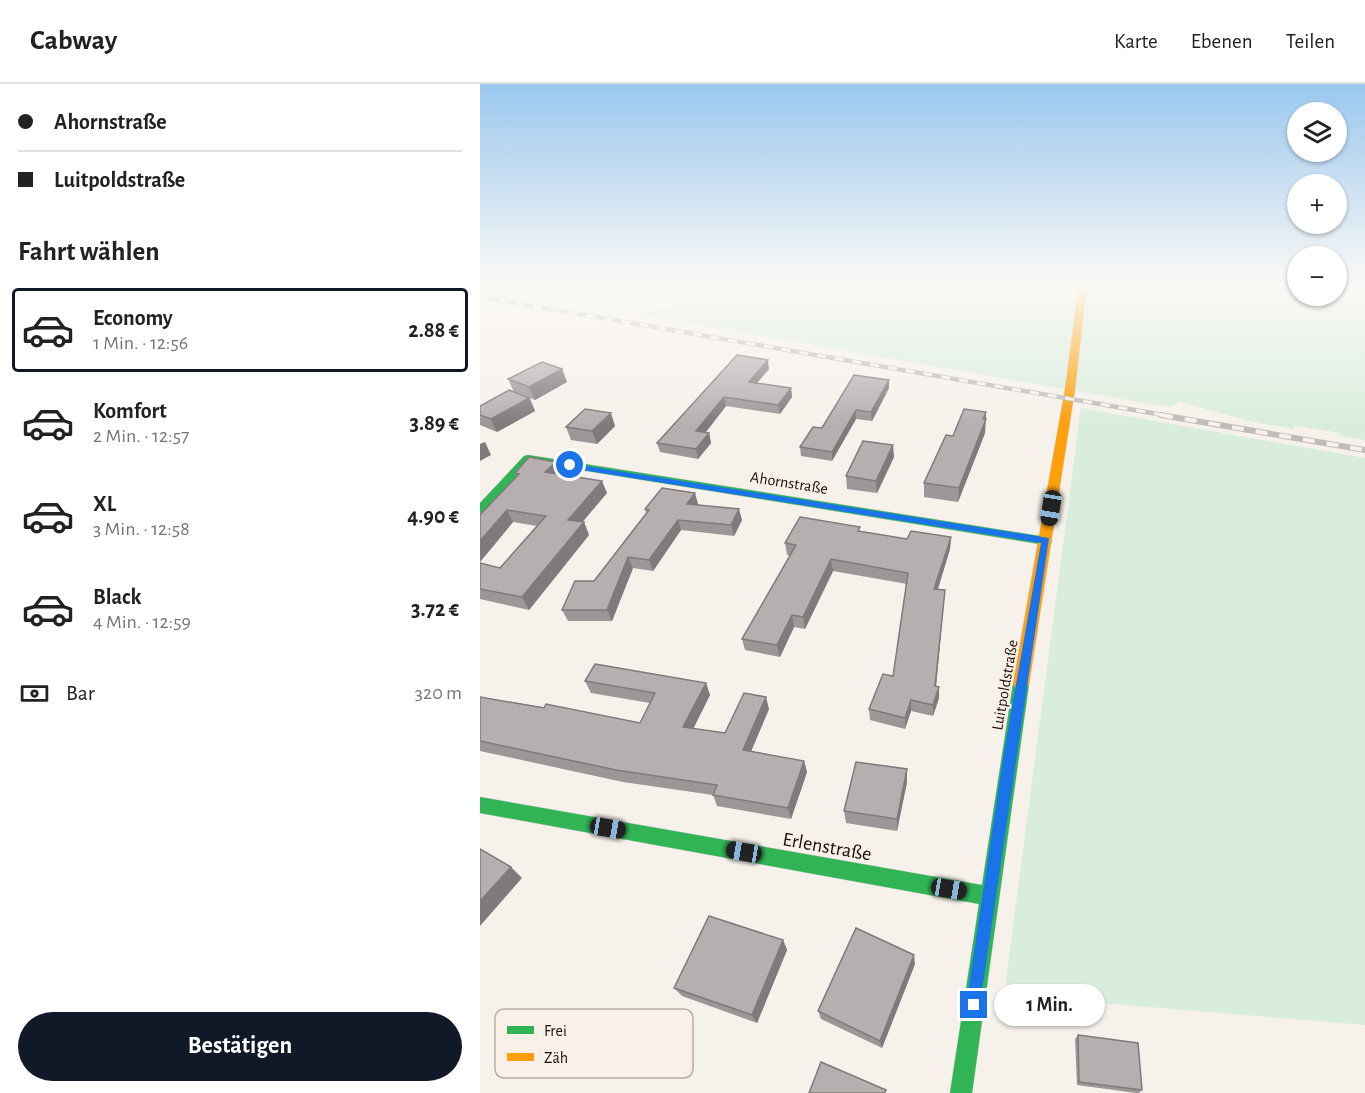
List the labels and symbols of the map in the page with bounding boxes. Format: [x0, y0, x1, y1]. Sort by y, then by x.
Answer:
route start [556, 451, 583, 478]
street label: Ahornstraße [749, 469, 829, 497]
car [1039, 489, 1063, 527]
street label: Luitpoldstraße [989, 638, 1021, 732]
car [589, 816, 627, 840]
street label: Erlenstraße [781, 829, 873, 865]
car [725, 840, 763, 864]
car [930, 877, 968, 901]
callout: 1 Min. [995, 984, 1106, 1026]
route end [960, 991, 987, 1018]
legend [495, 1009, 693, 1078]
text: Frei [544, 1023, 567, 1039]
text: Zäh [544, 1050, 568, 1066]

